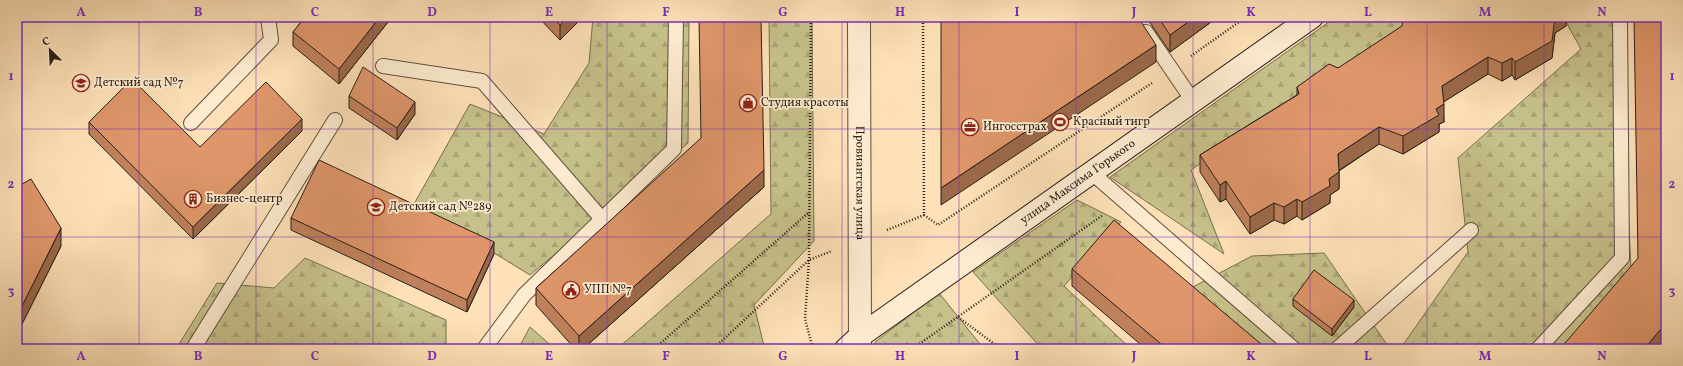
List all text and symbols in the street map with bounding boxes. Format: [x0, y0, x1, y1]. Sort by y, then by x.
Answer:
text: A [76, 4, 86, 22]
text: B [194, 4, 203, 22]
text: C [311, 4, 319, 22]
text: D [427, 4, 437, 22]
text: E [545, 4, 553, 22]
text: F [662, 4, 670, 22]
text: G [778, 4, 788, 22]
text: H [895, 4, 905, 22]
text: I [1015, 4, 1020, 22]
text: J [1131, 4, 1137, 22]
text: K [1246, 4, 1256, 22]
text: L [1364, 4, 1372, 22]
text: M [1479, 4, 1492, 22]
text: N [1597, 4, 1607, 22]
north arrow [30, 30, 70, 70]
text: С [40, 34, 53, 51]
text: 1 [8, 68, 14, 86]
text: 1 [1669, 68, 1675, 86]
school or university icon: Детский сад №7 [71, 73, 91, 93]
place label: Детский сад №7 [94, 75, 184, 91]
shop icon: Студия красоты [738, 93, 758, 113]
place label: Студия красоты [761, 95, 849, 111]
sports icon: Красный тигр [1050, 112, 1070, 132]
place label: Красный тигр [1073, 114, 1150, 130]
office icon: Ингосстрах [960, 117, 980, 137]
place label: Ингосстрах [983, 119, 1047, 135]
street label: Провиантская улица [851, 126, 868, 240]
street label: улица Максима Горького [1017, 136, 1139, 228]
text: 2 [8, 176, 15, 194]
text: 2 [1669, 176, 1676, 194]
building icon: Бизнес-центр [183, 189, 203, 209]
place label: Бизнес-центр [206, 191, 283, 207]
school or university icon: Детский сад №289 [366, 197, 386, 217]
place label: Детский сад №289 [389, 199, 491, 215]
public building icon: УПП №7 [561, 280, 581, 300]
place label: УПП №7 [584, 282, 632, 298]
text: 3 [8, 283, 15, 301]
text: 3 [1669, 283, 1676, 301]
text: A [76, 348, 86, 366]
text: B [194, 348, 203, 366]
text: C [311, 348, 319, 366]
text: D [427, 348, 437, 366]
text: E [545, 348, 553, 366]
text: F [662, 348, 670, 366]
text: G [778, 348, 788, 366]
text: H [895, 348, 905, 366]
text: I [1015, 348, 1020, 366]
text: J [1131, 348, 1137, 366]
text: K [1246, 348, 1256, 366]
text: L [1364, 348, 1372, 366]
text: M [1479, 348, 1492, 366]
text: N [1597, 348, 1607, 366]

